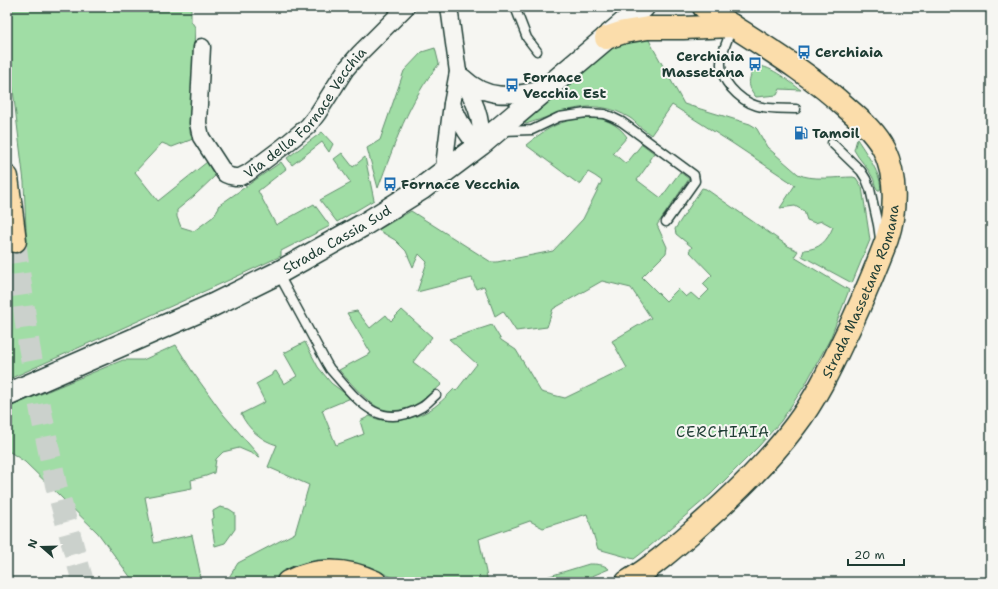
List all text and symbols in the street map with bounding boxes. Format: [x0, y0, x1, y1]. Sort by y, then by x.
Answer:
street label: Via della Fornace Vecchia [240, 43, 370, 182]
place label: Cerchiaia [815, 43, 883, 61]
bus stop icon: Cerchiaia [796, 44, 812, 60]
place label: Cerchiaia Massetana [662, 47, 744, 81]
bus stop icon: Cerchiaia Massetana [747, 56, 763, 72]
place label: Fornace Vecchia Est [523, 68, 606, 102]
bus stop icon: Fornace Vecchia Est [504, 77, 520, 93]
place label: Tamoil [812, 124, 860, 142]
fuel station icon: Tamoil [793, 125, 809, 141]
place label: Fornace Vecchia [401, 175, 520, 193]
bus stop icon: Fornace Vecchia [382, 176, 398, 192]
street label: Strada Cassia Sud [279, 201, 395, 278]
street label: Strada Massetana Romana [818, 204, 903, 381]
district label: CERCHIAIA [676, 422, 770, 442]
north arrow [22, 527, 62, 567]
text: N [25, 537, 42, 550]
scale bar [848, 541, 904, 567]
text: 20 m [854, 547, 885, 563]

